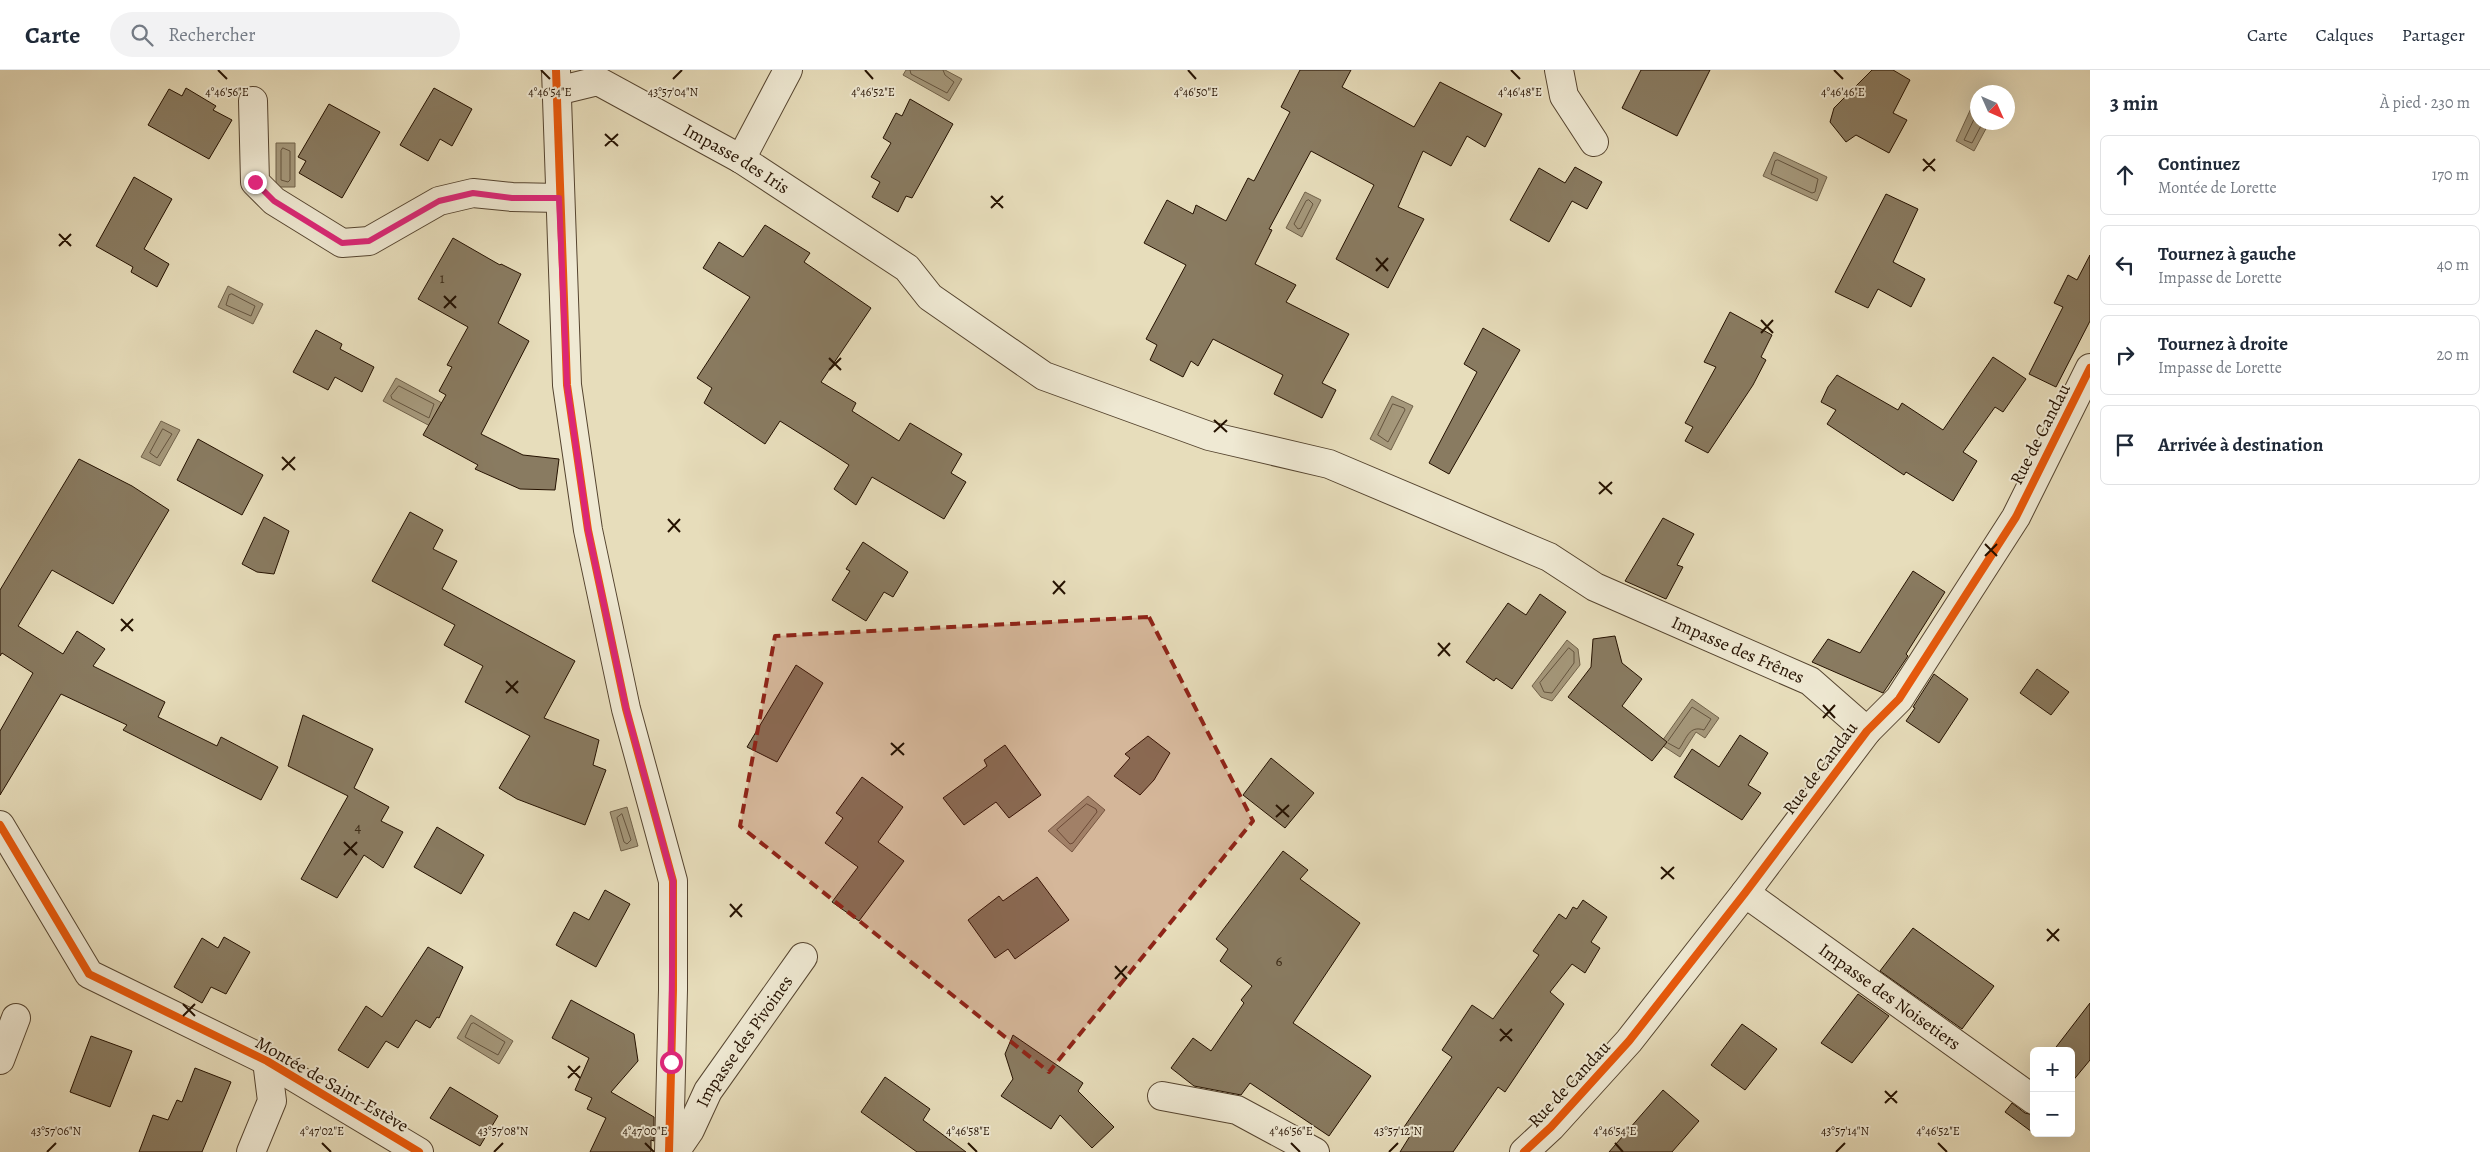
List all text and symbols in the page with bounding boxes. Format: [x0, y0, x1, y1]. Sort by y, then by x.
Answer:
search box [110, 12, 460, 57]
text: Carte [25, 19, 80, 51]
icon: search [128, 21, 156, 49]
text: Rechercher [168, 22, 256, 48]
text: Carte [2247, 23, 2287, 47]
text: Calques [2315, 23, 2374, 47]
text: Partager [2402, 23, 2465, 47]
text: 4°46'56"E [205, 84, 249, 100]
text: 4°46'54"E [528, 84, 572, 100]
text: 43°57'04"N [648, 84, 699, 100]
text: 4°46'52"E [851, 84, 895, 100]
text: 4°46'50"E [1174, 84, 1218, 100]
text: 4°46'48"E [1498, 84, 1542, 100]
text: 4°46'46"E [1821, 84, 1865, 100]
north arrow [1970, 85, 2015, 130]
text: 3 min [2110, 89, 2158, 117]
text: À pied · 230 m [2380, 92, 2470, 114]
street label: Impasse des Iris [679, 118, 794, 200]
text: Continuez [2158, 151, 2240, 177]
icon: ahead [2111, 161, 2139, 189]
text: 170 m [2432, 164, 2469, 186]
route end [244, 171, 267, 194]
text: Montée de Lorette [2158, 177, 2277, 199]
text: Tournez à gauche [2158, 241, 2296, 267]
icon: left [2111, 251, 2139, 279]
text: 40 m [2437, 254, 2469, 276]
text: Impasse de Lorette [2158, 267, 2282, 289]
house number: 1 [439, 268, 445, 288]
text: Tournez à droite [2158, 331, 2288, 357]
icon: right [2111, 341, 2139, 369]
text: 20 m [2436, 344, 2469, 366]
text: Impasse de Lorette [2158, 357, 2282, 379]
street label: Rue de Candau [2004, 379, 2076, 489]
icon: arrive [2111, 431, 2139, 459]
text: Arrivée à destination [2158, 432, 2323, 458]
street label: Impasse des Frênes [1668, 610, 1808, 689]
street label: Rue de Candau [1777, 716, 1863, 819]
house number: 4 [355, 817, 362, 837]
street label: Impasse des Noisetiers [1814, 938, 1965, 1056]
house number: 6 [1276, 951, 1283, 971]
street label: Impasse des Pivoines [690, 970, 798, 1111]
street label: Montée de Saint-Estève [251, 1030, 413, 1138]
street label: Rue de Candau [1523, 1035, 1616, 1133]
map controls [2030, 1047, 2075, 1137]
button: + [2030, 1047, 2075, 1092]
route start [660, 1051, 683, 1074]
button: − [2030, 1092, 2075, 1137]
text: 43°57'06"N [31, 1123, 82, 1139]
text: 4°47'02"E [300, 1123, 344, 1139]
text: 43°57'08"N [478, 1123, 529, 1139]
text: 4°47'00"E [622, 1123, 668, 1139]
text: 4°46'58"E [946, 1123, 990, 1139]
text: 4°46'56"E [1269, 1123, 1313, 1139]
text: 43°57'12"N [1374, 1123, 1423, 1139]
text: 4°46'54"E [1593, 1123, 1637, 1139]
text: 43°57'14"N [1821, 1123, 1869, 1139]
text: 4°46'52"E [1916, 1123, 1960, 1139]

